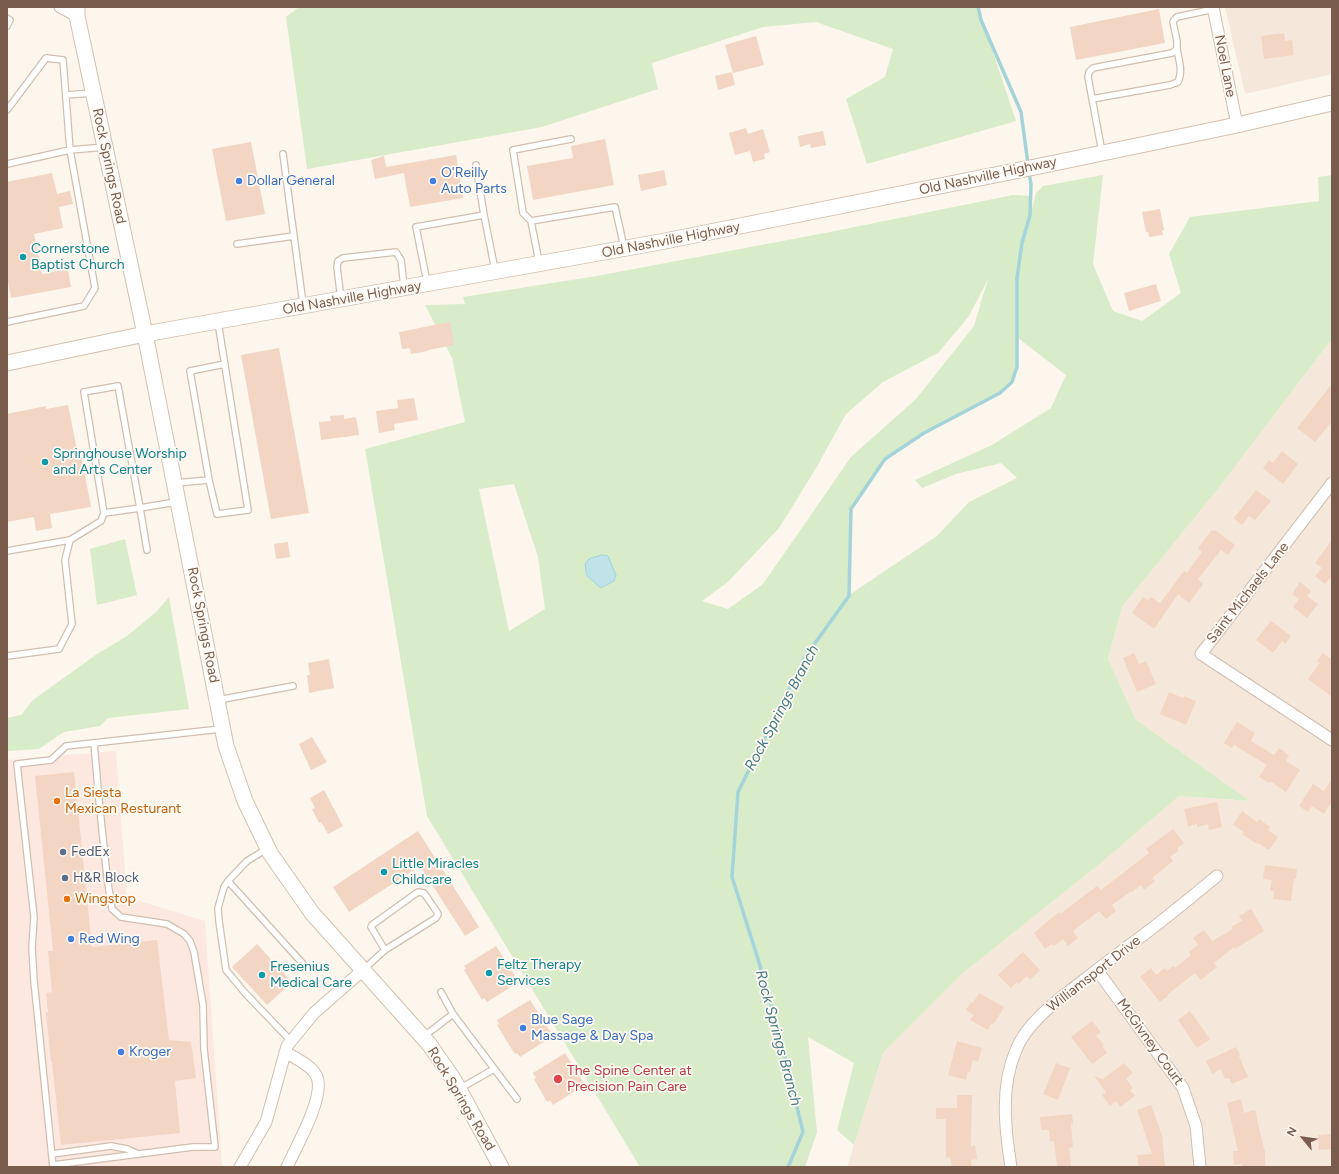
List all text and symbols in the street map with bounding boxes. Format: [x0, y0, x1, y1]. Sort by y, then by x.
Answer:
street label: Noel Lane [1211, 33, 1239, 99]
street label: Rock Springs Road [89, 107, 129, 225]
street label: Old Nashville Highway [918, 153, 1058, 199]
place label: O'Reilly Auto Parts [441, 165, 507, 198]
place label: Dollar General [247, 173, 335, 189]
marker: Dollar General [234, 176, 244, 186]
marker: O'Reilly Auto Parts [428, 176, 438, 186]
street label: Old Nashville Highway [600, 218, 742, 262]
place label: Cornerstone Baptist Church [31, 241, 125, 274]
marker: Cornerstone Baptist Church [18, 252, 28, 262]
street label: Old Nashville Highway [281, 278, 423, 318]
place label: Springhouse Worship and Arts Center [53, 446, 187, 478]
marker: Springhouse Worship and Arts Center [40, 457, 50, 467]
street label: Saint Michaels Lane [1203, 539, 1293, 647]
street label: Rock Springs Road [184, 566, 222, 684]
water label: Rock Springs Branch [741, 642, 823, 774]
place label: La Siesta Mexican Resturant [65, 785, 181, 818]
marker: La Siesta Mexican Resturant [52, 796, 62, 806]
place label: FedEx [71, 844, 109, 860]
marker: FedEx [58, 847, 68, 857]
place label: Little Miracles Childcare [392, 856, 479, 888]
marker: Little Miracles Childcare [379, 867, 389, 877]
place label: H&R Block [73, 870, 139, 886]
marker: H&R Block [60, 873, 70, 883]
place label: Wingstop [75, 891, 136, 907]
marker: Wingstop [62, 894, 72, 904]
place label: Red Wing [79, 931, 140, 947]
street label: Williamsport Drive [1044, 932, 1144, 1016]
marker: Red Wing [66, 934, 76, 944]
place label: Feltz Therapy Services [497, 957, 581, 990]
place label: Fresenius Medical Care [270, 959, 352, 992]
marker: Feltz Therapy Services [484, 968, 494, 978]
water label: Rock Springs Branch [751, 968, 805, 1108]
marker: Fresenius Medical Care [257, 970, 267, 980]
street label: McGivney Court [1113, 996, 1187, 1088]
place label: Blue Sage Massage & Day Spa [531, 1012, 653, 1044]
marker: Blue Sage Massage & Day Spa [518, 1023, 528, 1033]
place label: Kroger [129, 1044, 171, 1060]
street label: Rock Springs Road [423, 1044, 499, 1154]
marker: Kroger [116, 1047, 126, 1057]
place label: The Spine Center at Precision Pain Care [567, 1063, 692, 1096]
marker: The Spine Center at Precision Pain Care [552, 1073, 564, 1085]
north arrow [1283, 1118, 1323, 1158]
text: N [1284, 1125, 1300, 1139]

